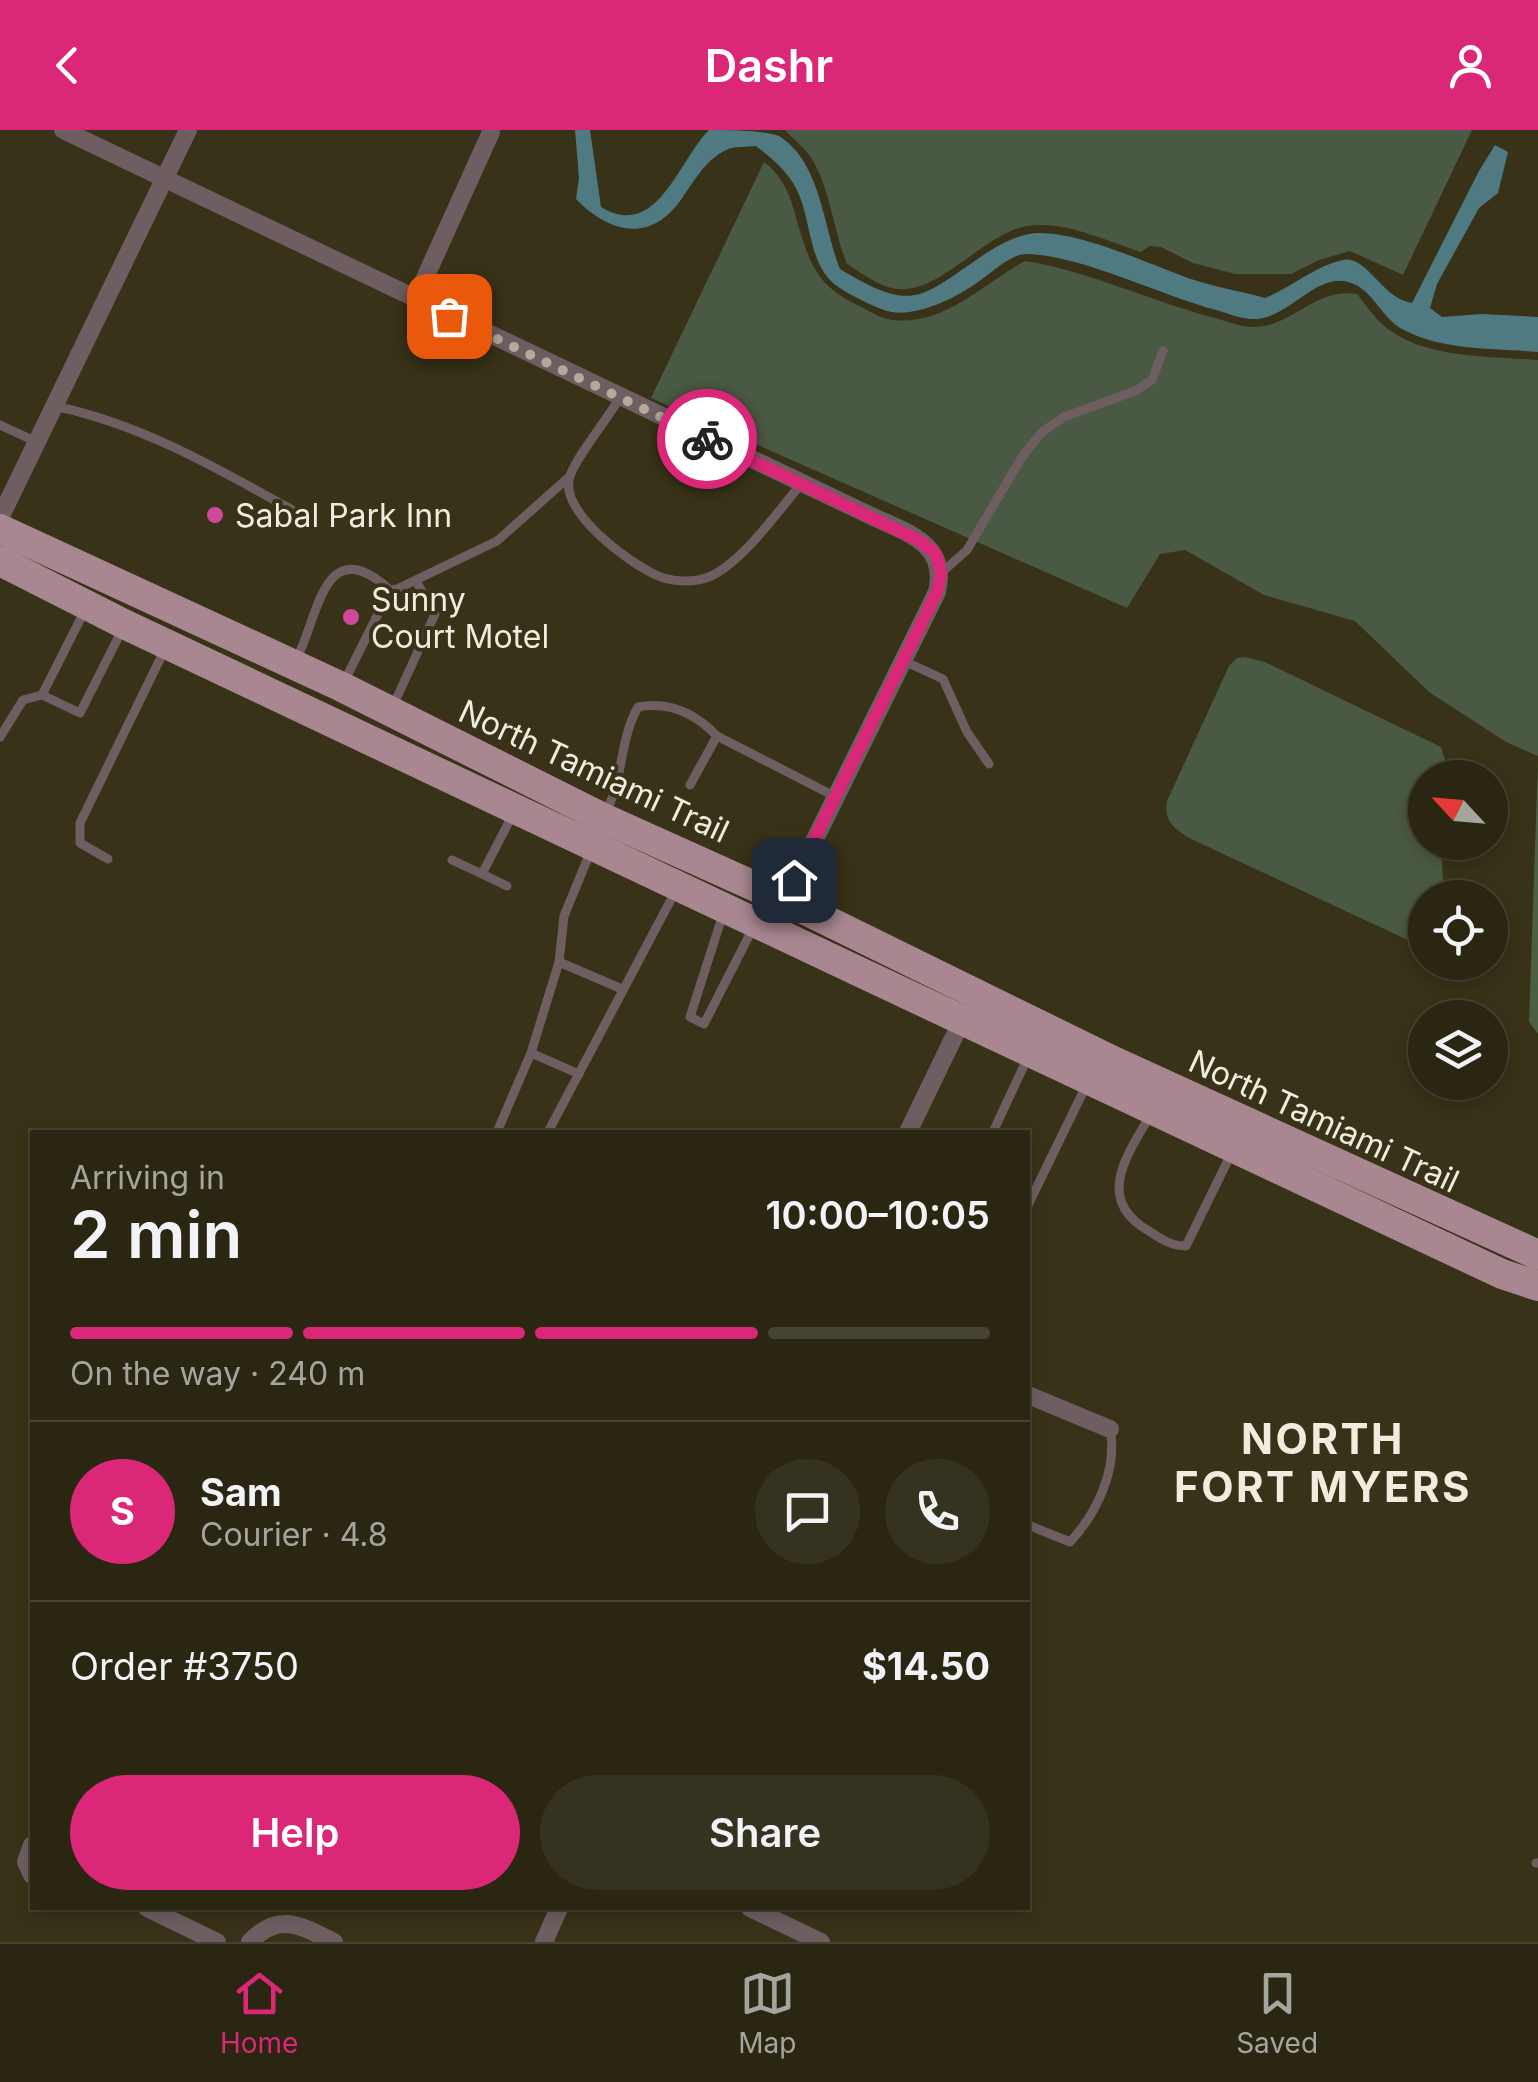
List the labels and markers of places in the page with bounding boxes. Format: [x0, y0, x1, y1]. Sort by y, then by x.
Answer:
pin [407, 274, 492, 359]
place label: Sabal Park Inn [235, 496, 452, 535]
marker: Sabal Park Inn [204, 504, 226, 526]
place label: Sunny Court Motel [371, 580, 549, 656]
marker: Sunny Court Motel [340, 606, 362, 628]
pin [752, 838, 837, 923]

